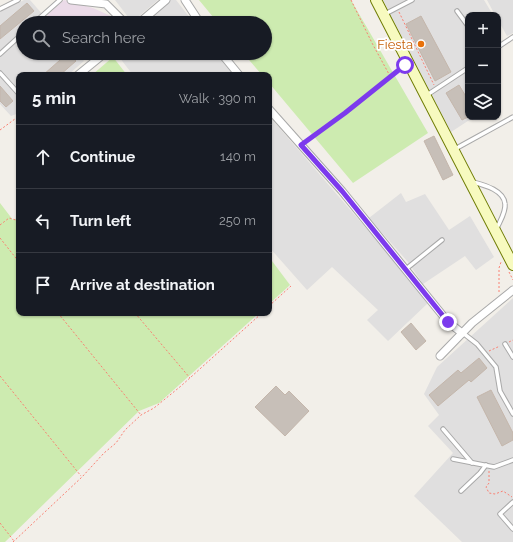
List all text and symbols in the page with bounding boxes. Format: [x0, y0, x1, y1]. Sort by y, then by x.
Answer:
map controls [465, 12, 501, 120]
button: + [465, 12, 501, 48]
search box [16, 16, 272, 60]
icon: search [30, 27, 52, 49]
text: Search here [62, 29, 145, 47]
place label: Fiesta [377, 37, 413, 52]
marker: Fiesta [416, 39, 426, 49]
button: − [465, 48, 501, 84]
route start [396, 56, 414, 74]
button: layers [465, 84, 501, 120]
text: 5 min [32, 88, 76, 108]
text: Walk · 390 m [179, 91, 256, 106]
icon: ahead [32, 146, 54, 168]
text: Continue [70, 148, 135, 166]
text: 140 m [220, 149, 256, 164]
icon: left [32, 210, 54, 232]
text: Turn left [70, 212, 131, 230]
text: 250 m [219, 213, 256, 228]
icon: arrive [32, 274, 54, 296]
text: Arrive at destination [70, 276, 215, 294]
route end [439, 313, 457, 331]

